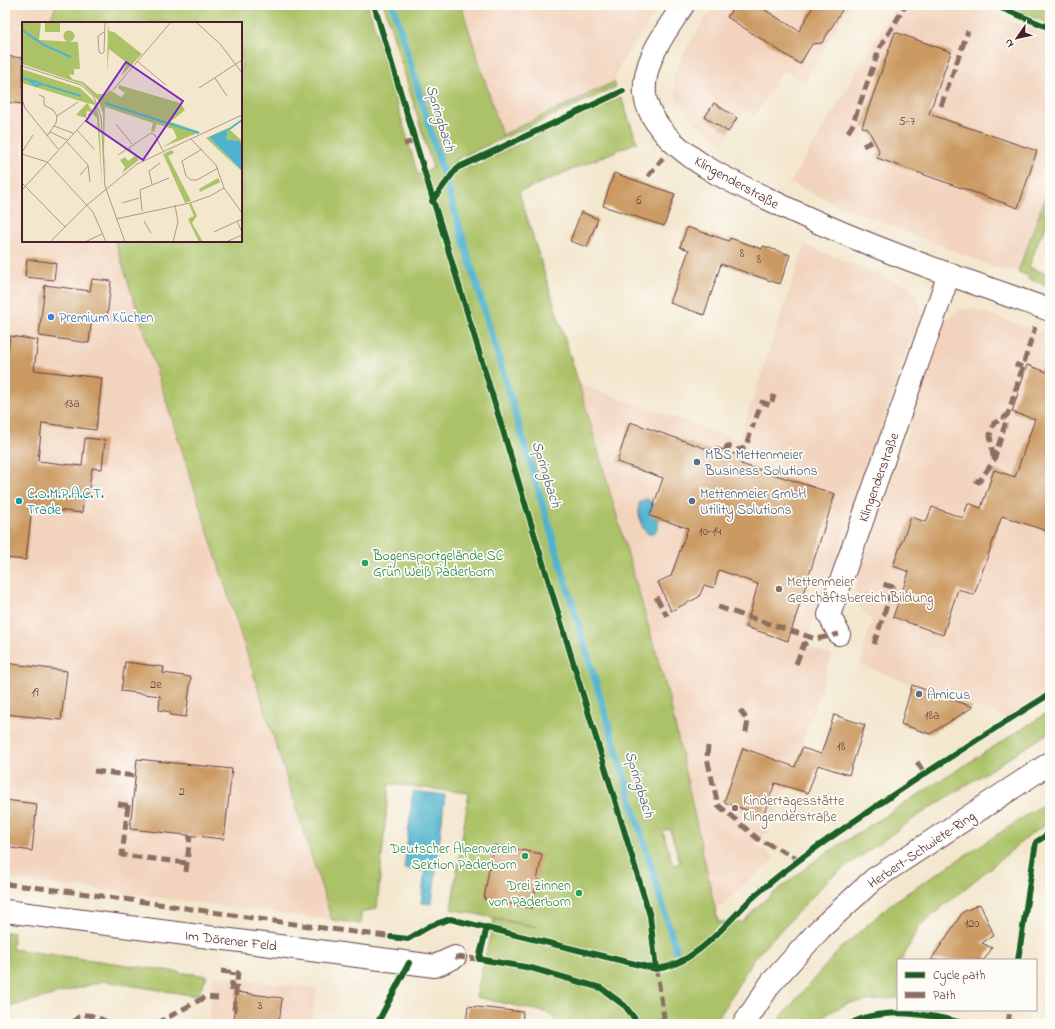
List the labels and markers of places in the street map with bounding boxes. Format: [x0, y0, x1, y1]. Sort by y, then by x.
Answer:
place label: Premium Küchen [59, 308, 153, 329]
marker: Premium Küchen [46, 312, 56, 322]
place label: MBS Mettenmeier Business Solutions [704, 445, 818, 482]
marker: MBS Mettenmeier Business Solutions [692, 457, 702, 467]
place label: C.O.M.P.A.C.T. Trade [27, 484, 104, 521]
place label: Mettenmeier GmbH Utility Solutions [700, 484, 806, 522]
marker: C.O.M.P.A.C.T. Trade [14, 496, 24, 506]
marker: Mettenmeier GmbH Utility Solutions [687, 496, 697, 506]
place label: Bogensportgelände SC Grün Weiß Paderborn [372, 546, 504, 583]
marker: Bogensportgelände SC Grün Weiß Paderborn [360, 558, 370, 568]
place label: Mettenmeier Geschäftsbereich Bildung [787, 572, 933, 610]
marker: Mettenmeier Geschäftsbereich Bildung [774, 584, 784, 594]
place label: Amicus [927, 685, 970, 706]
marker: Amicus [914, 689, 924, 699]
place label: Kindertagesstätte Klingenderstraße [743, 791, 845, 829]
marker: Kindertagesstätte Klingenderstraße [730, 803, 740, 813]
place label: Deutscher Alpenverein Sektion Paderborn [389, 839, 517, 876]
marker: Deutscher Alpenverein Sektion Paderborn [520, 851, 530, 861]
place label: Drei Zinnen von Paderborn [489, 876, 571, 913]
marker: Drei Zinnen von Paderborn [574, 888, 584, 898]

